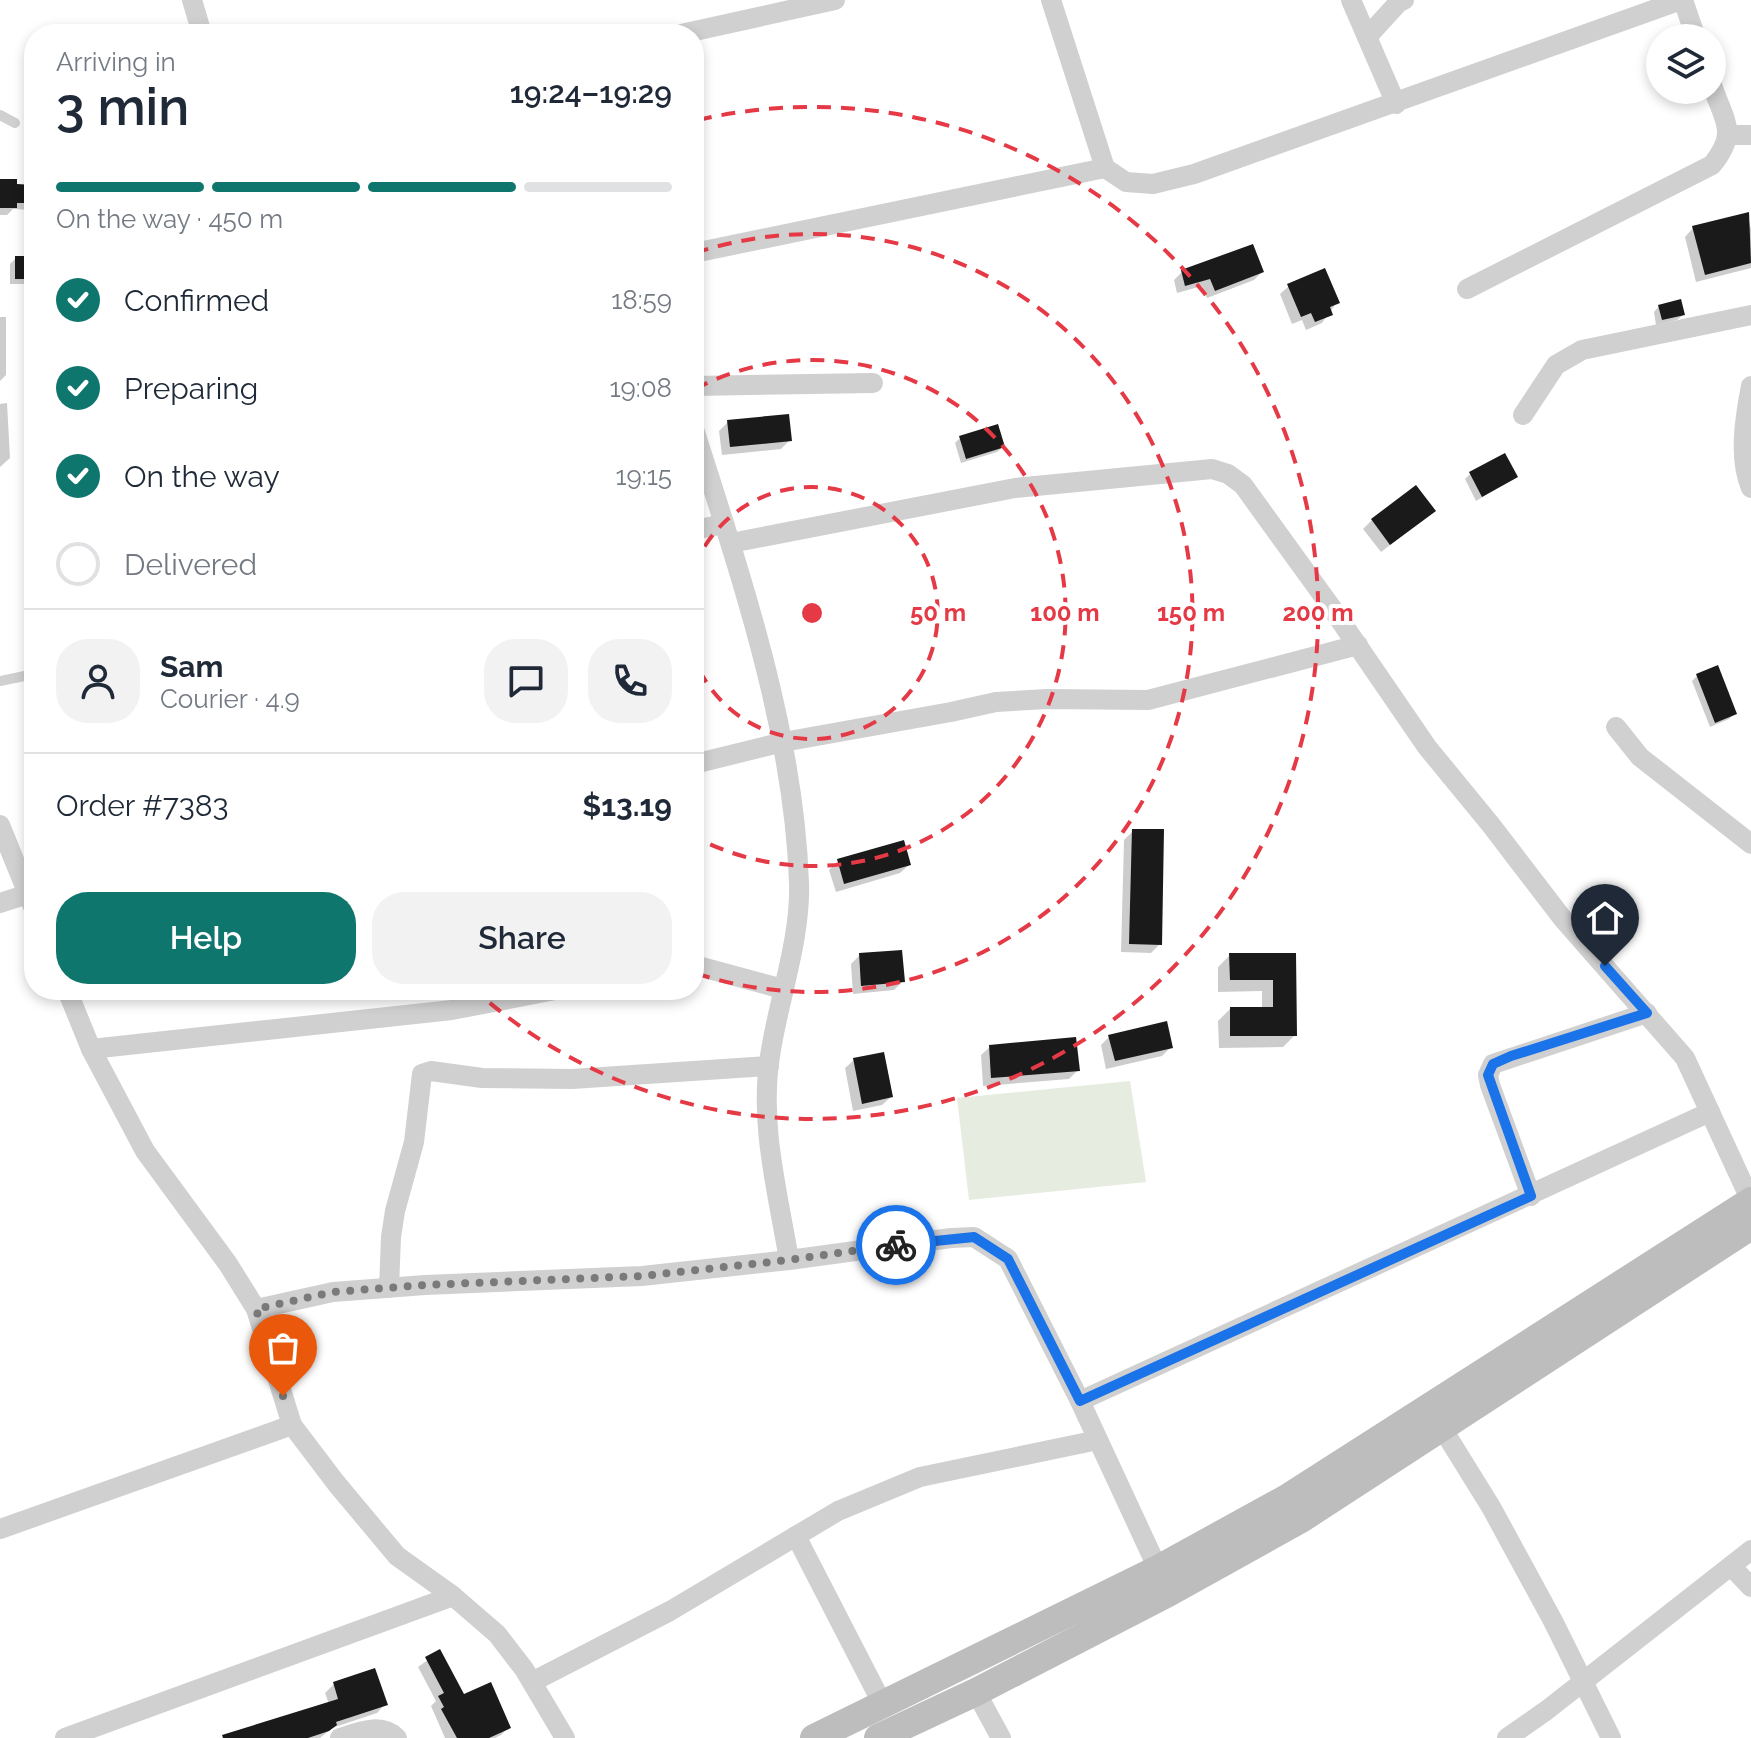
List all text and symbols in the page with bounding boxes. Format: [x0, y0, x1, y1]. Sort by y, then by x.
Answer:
map controls [1646, 24, 1726, 104]
button: layers [1646, 24, 1726, 104]
text: Arriving in [56, 47, 176, 77]
text: 19:24–19:29 [510, 75, 672, 110]
text: 3 min [56, 76, 189, 137]
text: On the way · 450 m [56, 204, 283, 234]
icon: check [56, 278, 100, 322]
text: Confirmed [124, 283, 269, 318]
text: 18:59 [611, 285, 672, 315]
icon: check [56, 366, 100, 410]
text: Preparing [124, 371, 258, 406]
text: 19:08 [609, 373, 672, 403]
icon: check [56, 454, 100, 498]
text: On the way [124, 459, 280, 494]
text: 19:15 [615, 461, 672, 491]
text: Delivered [124, 547, 257, 582]
text: 50 m [910, 598, 966, 627]
text: 100 m [1030, 598, 1100, 627]
text: 150 m [1157, 598, 1225, 627]
text: 200 m [1282, 598, 1354, 627]
centre of rings [798, 599, 826, 627]
button: person [56, 639, 140, 723]
button: chat [484, 639, 568, 723]
button: phone [588, 639, 672, 723]
text: Sam [160, 649, 223, 684]
text: Courier · 4.9 [160, 684, 300, 714]
text: Order #7383 [56, 788, 229, 823]
text: $13.19 [582, 788, 672, 823]
pin [1571, 884, 1639, 966]
button: Help [56, 892, 356, 984]
button: Share [372, 892, 672, 984]
icon: home [1583, 896, 1627, 940]
courier [856, 1205, 936, 1285]
icon: bike [874, 1223, 918, 1267]
pin [249, 1314, 317, 1396]
icon: bag [261, 1326, 305, 1370]

